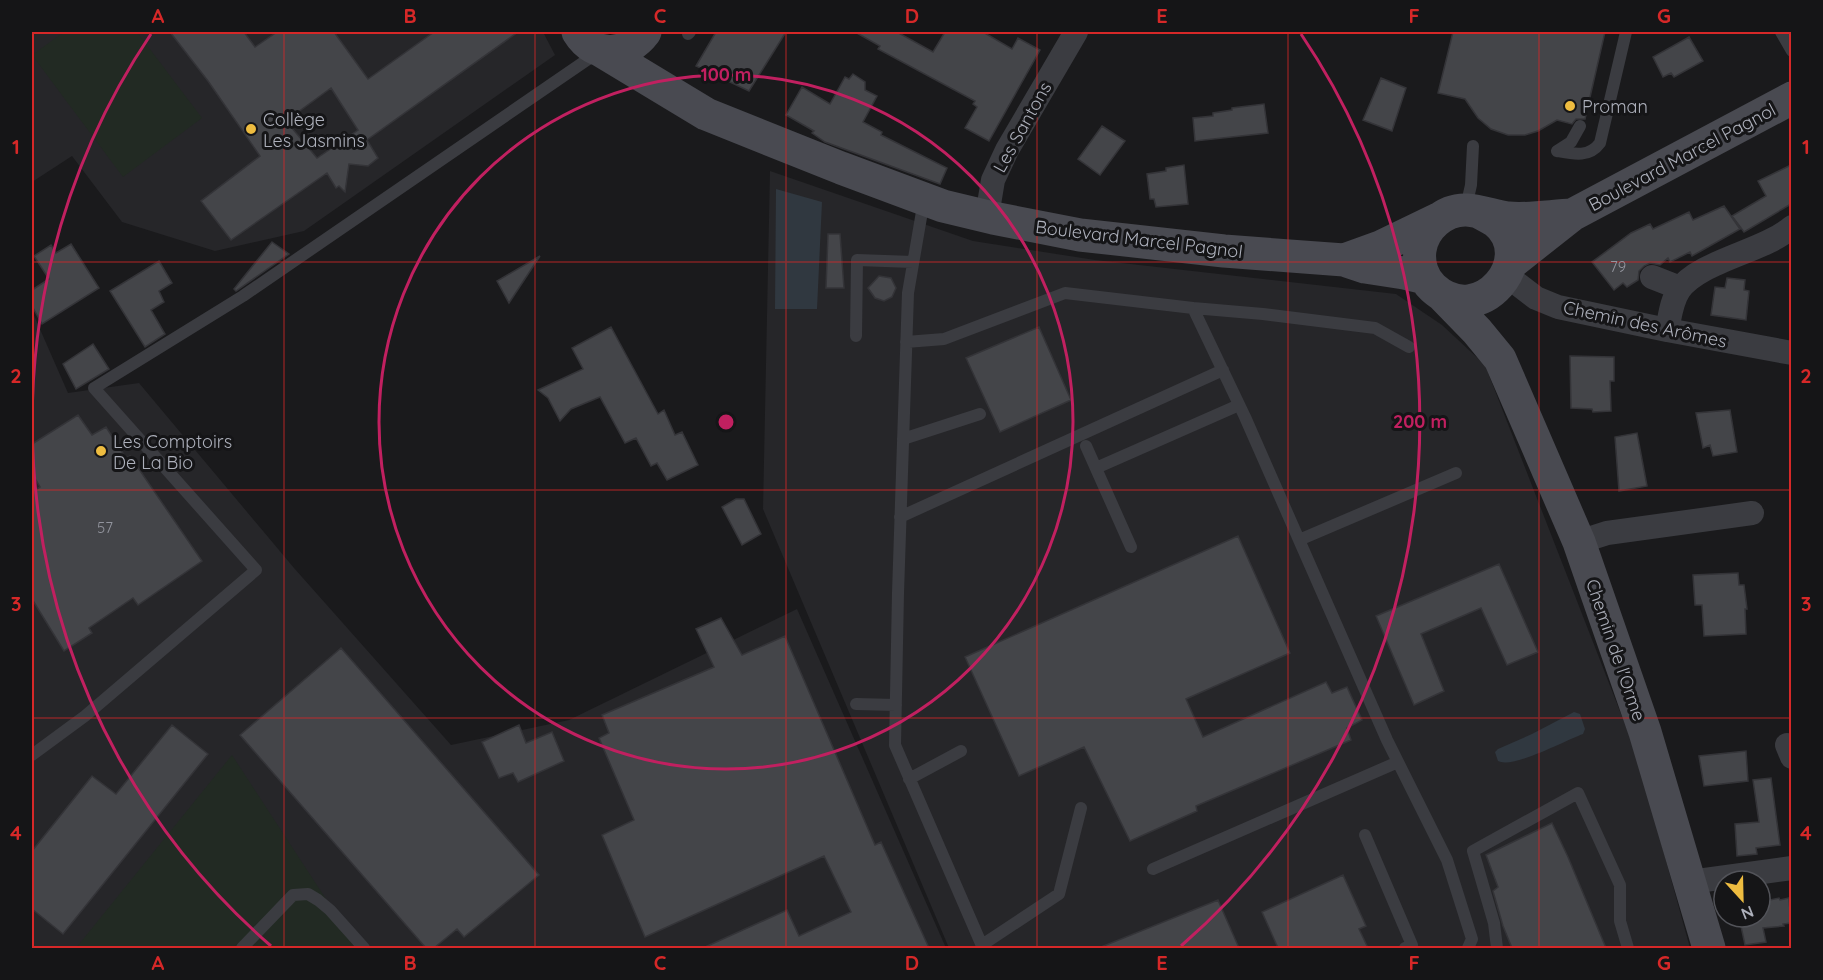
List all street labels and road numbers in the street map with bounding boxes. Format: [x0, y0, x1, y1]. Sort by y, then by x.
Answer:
street label: Les Santons [988, 78, 1056, 176]
street label: Boulevard Marcel Pagnol [1584, 98, 1780, 216]
street label: Boulevard Marcel Pagnol [1034, 215, 1244, 263]
street label: Chemin des Arômes [1561, 295, 1729, 353]
street label: Chemin de l'Orme [1581, 576, 1651, 724]

